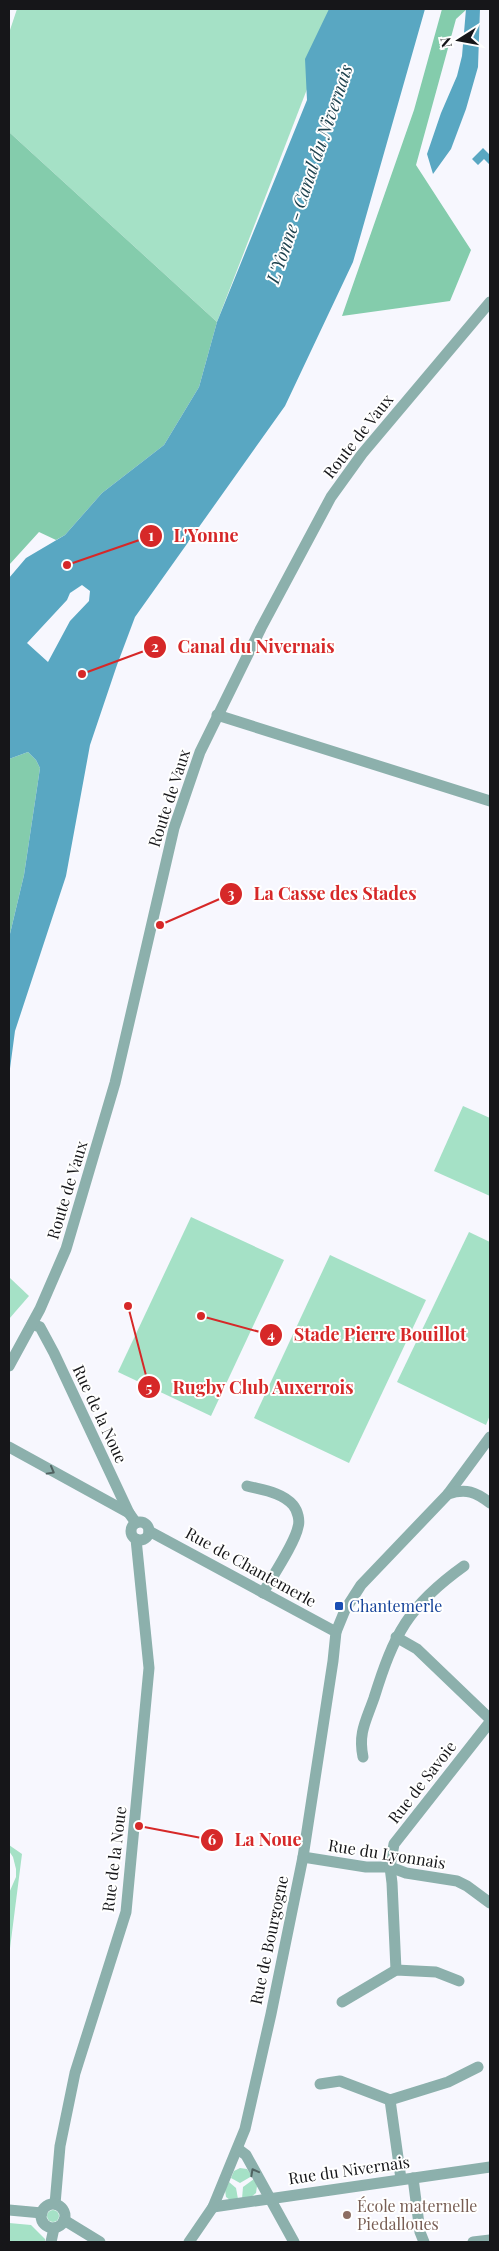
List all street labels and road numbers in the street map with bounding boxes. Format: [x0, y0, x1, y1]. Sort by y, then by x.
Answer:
street label: Route de Vaux [318, 389, 398, 482]
street label: Route de Vaux [143, 746, 194, 849]
street label: Route de Vaux [42, 1138, 92, 1242]
street label: Rue de la Noue [69, 1361, 132, 1466]
street label: Rue de Chantemerle [182, 1522, 320, 1611]
street label: Rue de Savoie [383, 1736, 460, 1827]
street label: Rue de la Noue [97, 1805, 130, 1913]
street label: Rue du Lyonnais [327, 1834, 447, 1873]
street label: Rue de Bourgogne [245, 1873, 292, 2006]
street label: Rue du Nivernais [287, 2151, 411, 2188]

